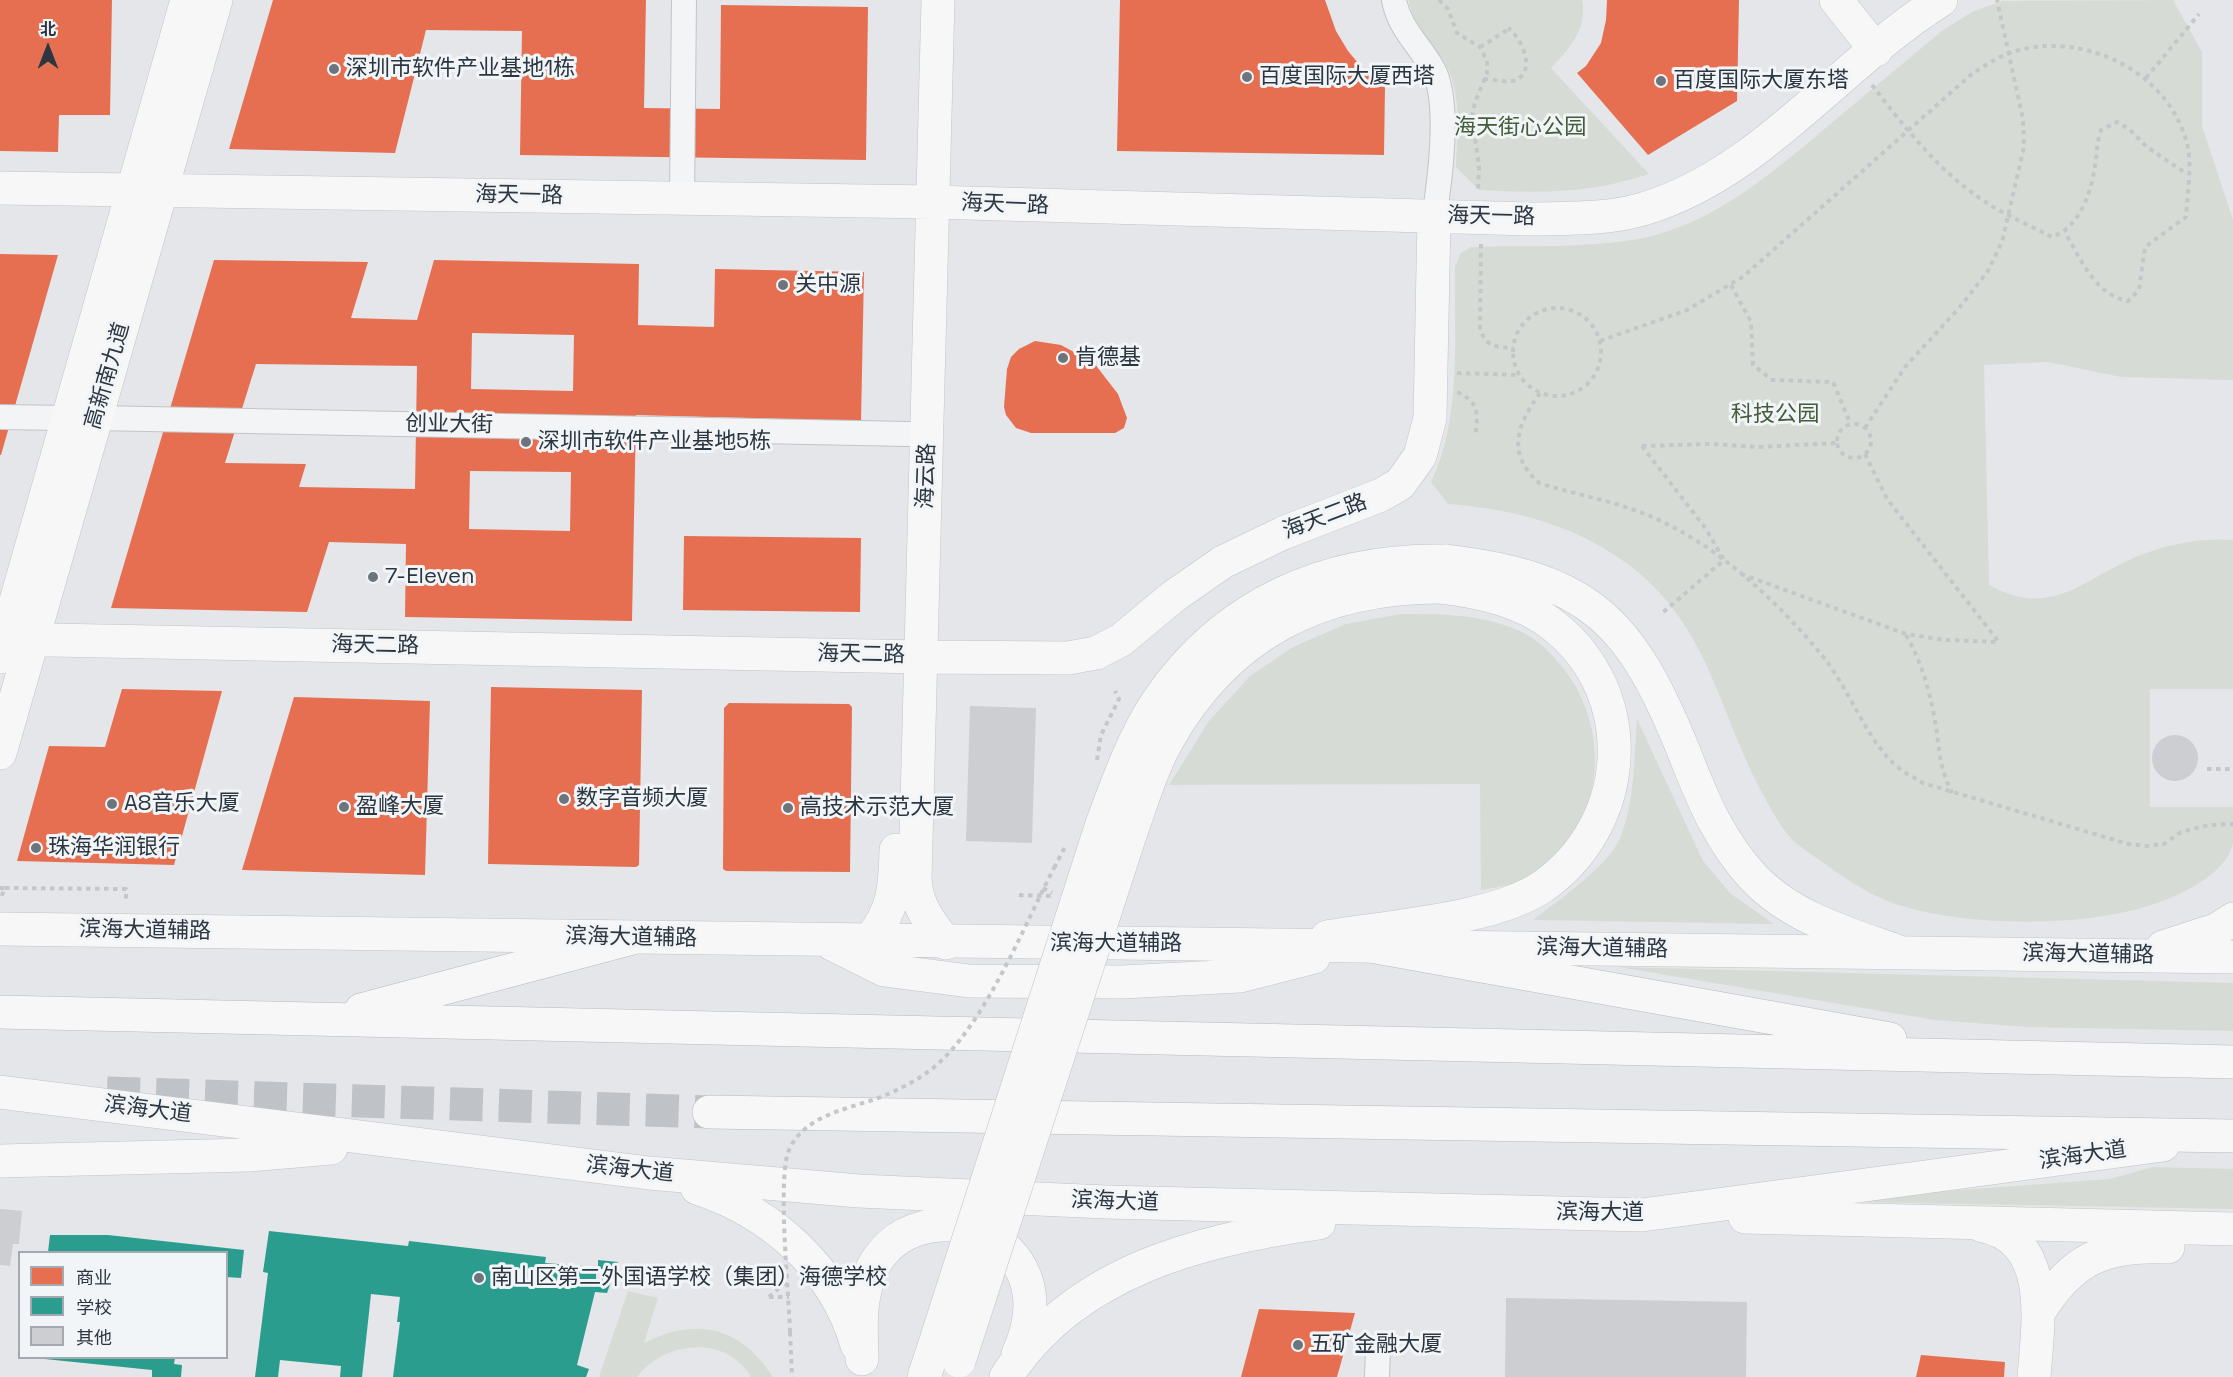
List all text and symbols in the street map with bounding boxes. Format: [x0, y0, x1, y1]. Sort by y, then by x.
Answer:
north arrow [18, 18, 78, 78]
text: 北 [40, 19, 56, 40]
place label: 深圳市软件产业基地1栋 [346, 56, 575, 82]
marker: 深圳市软件产业基地1栋 [327, 62, 341, 76]
place label: 百度国际大厦西塔 [1259, 64, 1435, 90]
place label: 百度国际大厦东塔 [1673, 68, 1849, 94]
marker: 百度国际大厦西塔 [1240, 70, 1254, 84]
marker: 百度国际大厦东塔 [1654, 74, 1668, 88]
park label: 海天街心公园 [1454, 115, 1586, 141]
street label: 海天一路 [475, 182, 563, 210]
street label: 海天一路 [961, 190, 1049, 220]
street label: 海天一路 [1447, 203, 1535, 231]
place label: 关中源 [795, 272, 861, 298]
marker: 关中源 [776, 278, 790, 292]
street label: 高新南九道 [80, 319, 136, 433]
place label: 肯德基 [1075, 345, 1141, 371]
marker: 肯德基 [1056, 351, 1070, 365]
park label: 科技公园 [1731, 402, 1819, 428]
street label: 创业大街 [405, 411, 493, 439]
place label: 深圳市软件产业基地5栋 [538, 429, 771, 455]
marker: 深圳市软件产业基地5栋 [519, 435, 533, 449]
street label: 海云路 [913, 443, 941, 509]
street label: 海天二路 [1279, 489, 1371, 545]
place label: 7-Eleven [385, 564, 474, 590]
marker: 7-Eleven [366, 570, 380, 584]
street label: 海天二路 [331, 632, 419, 660]
street label: 海天二路 [817, 641, 905, 669]
place label: 数字音频大厦 [576, 786, 708, 812]
place label: A8音乐大厦 [124, 791, 240, 817]
marker: 数字音频大厦 [557, 792, 571, 806]
place label: 盈峰大厦 [356, 794, 444, 820]
place label: 高技术示范大厦 [800, 795, 954, 821]
marker: A8音乐大厦 [105, 797, 119, 811]
marker: 盈峰大厦 [337, 800, 351, 814]
marker: 高技术示范大厦 [781, 801, 795, 815]
place label: 珠海华润银行 [48, 835, 180, 861]
marker: 珠海华润银行 [29, 841, 43, 855]
street label: 滨海大道辅路 [79, 917, 211, 945]
street label: 滨海大道辅路 [565, 924, 697, 952]
street label: 滨海大道辅路 [1050, 931, 1182, 957]
street label: 滨海大道辅路 [1536, 935, 1668, 963]
street label: 滨海大道辅路 [2022, 941, 2154, 969]
street label: 滨海大道 [103, 1092, 193, 1128]
street label: 滨海大道 [2038, 1137, 2128, 1175]
street label: 滨海大道 [585, 1152, 675, 1188]
street label: 滨海大道 [1071, 1187, 1159, 1217]
street label: 滨海大道 [1556, 1200, 1644, 1226]
legend [18, 1251, 228, 1359]
place label: 南山区第二外国语学校（集团）海德学校 [491, 1265, 887, 1291]
text: 商业 [76, 1266, 112, 1289]
marker: 南山区第二外国语学校（集团）海德学校 [472, 1271, 486, 1285]
text: 学校 [76, 1296, 112, 1319]
text: 其他 [76, 1326, 112, 1349]
place label: 五矿金融大厦 [1310, 1332, 1442, 1358]
marker: 五矿金融大厦 [1291, 1338, 1305, 1352]

